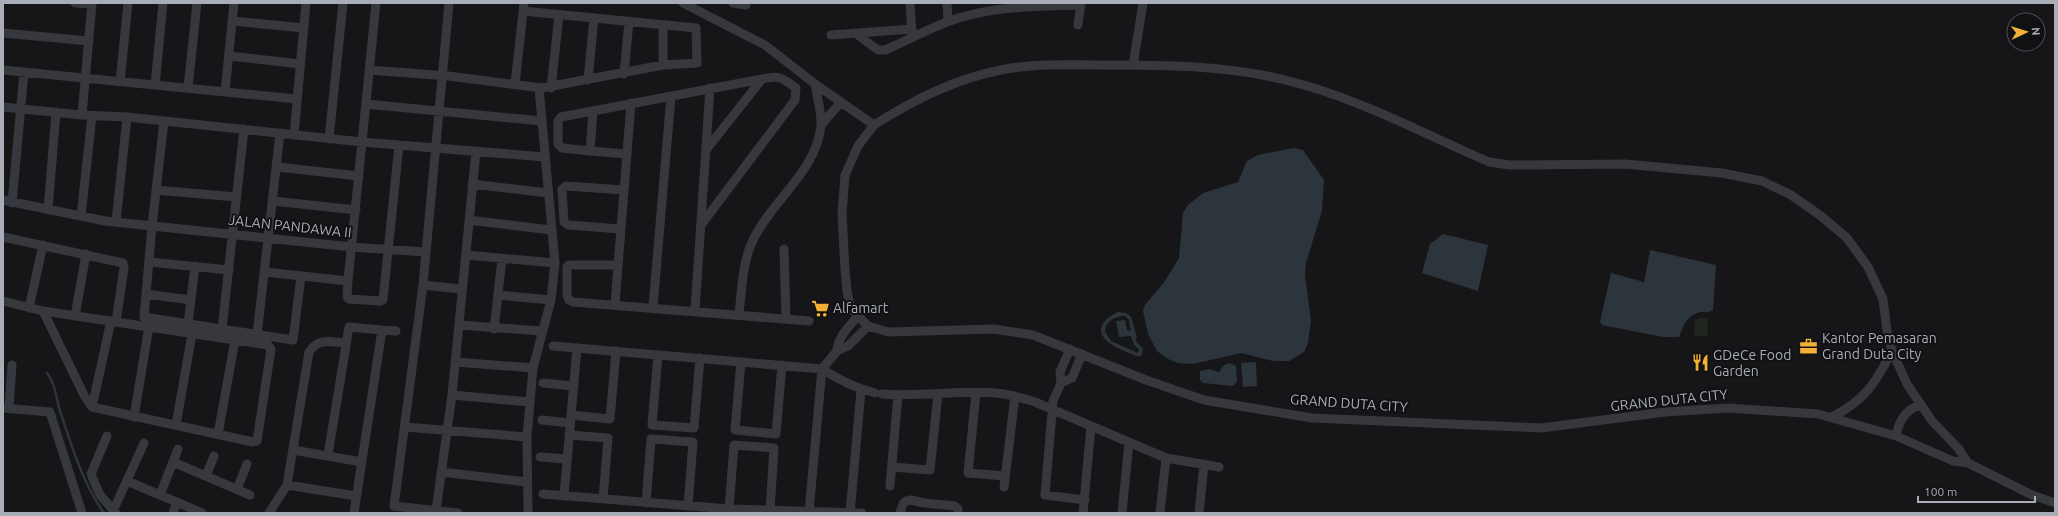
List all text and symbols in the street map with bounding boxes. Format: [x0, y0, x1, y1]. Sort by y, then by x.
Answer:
north arrow [2006, 12, 2046, 52]
text: N [2030, 27, 2042, 36]
street label: JALAN PANDAWA II [228, 212, 352, 240]
supermarket icon: Alfamart [810, 298, 830, 318]
place label: Alfamart [833, 300, 889, 316]
place label: Kantor Pemasaran Grand Duta City [1822, 330, 1937, 362]
office icon: Kantor Pemasaran Grand Duta City [1799, 336, 1819, 356]
place label: GDeCe Food Garden [1713, 347, 1791, 379]
restaurant icon: GDeCe Food Garden [1690, 353, 1710, 373]
street label: GRAND DUTA CITY [1610, 386, 1728, 414]
street label: GRAND DUTA CITY [1290, 391, 1408, 415]
scale bar [1918, 478, 2035, 504]
text: 100 m [1924, 485, 1957, 498]

